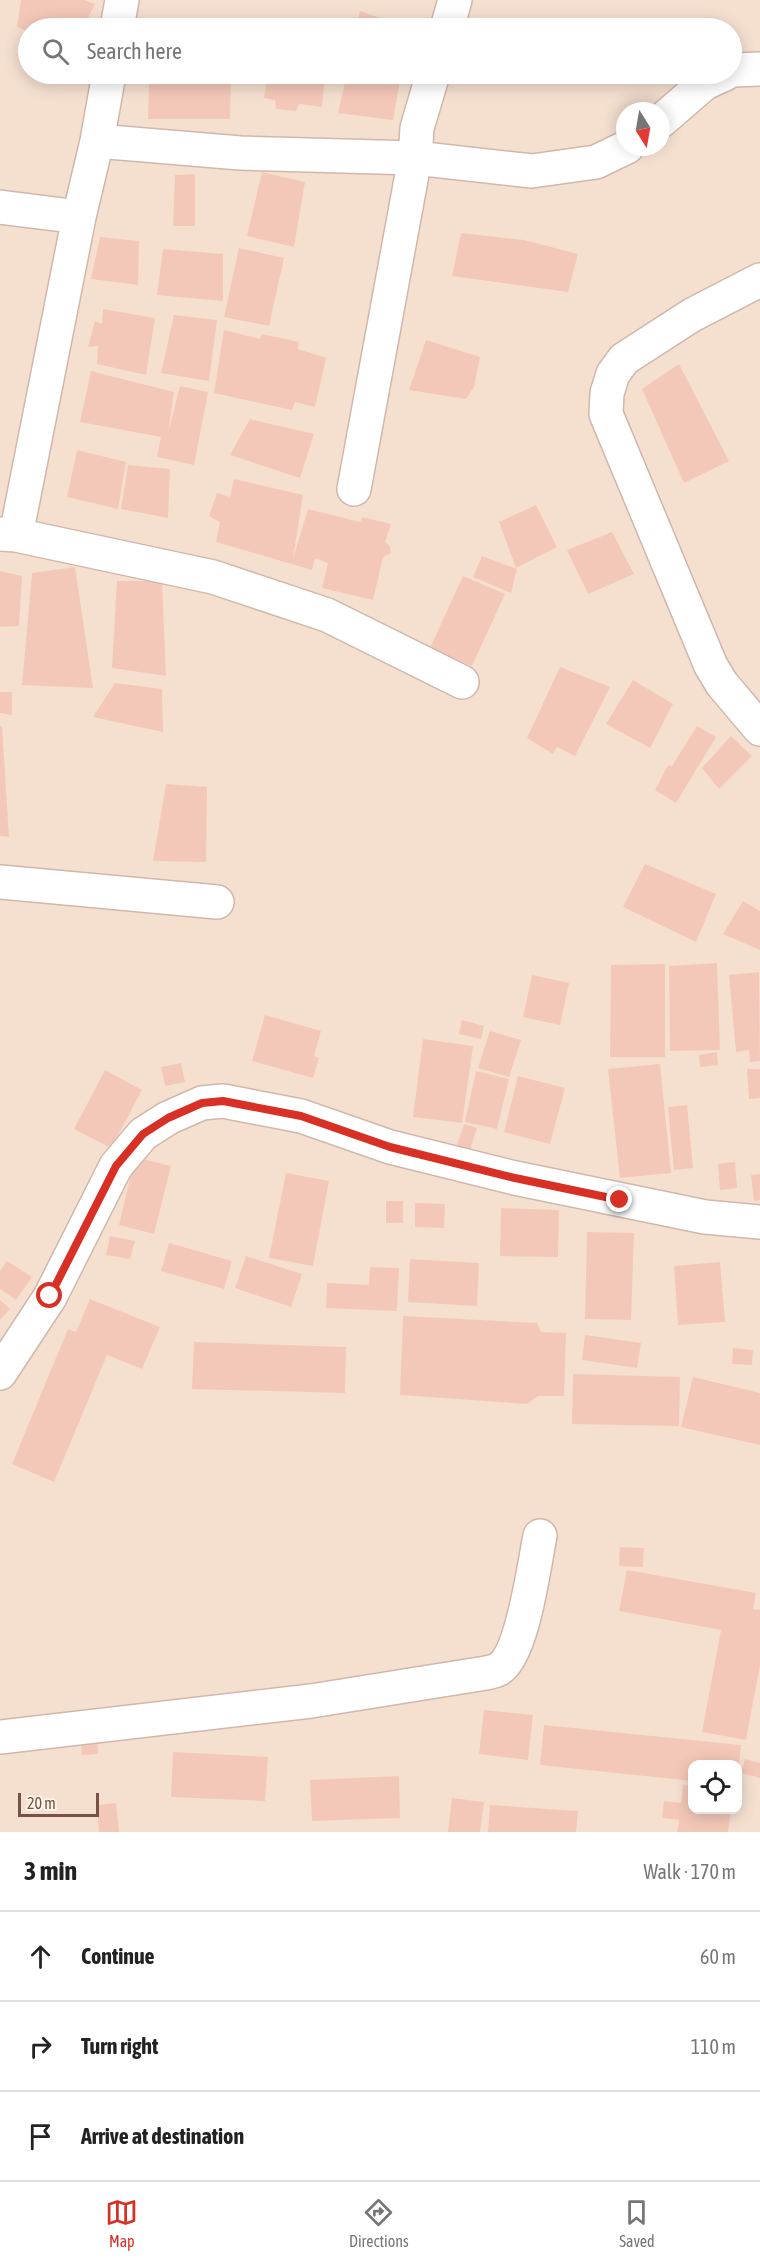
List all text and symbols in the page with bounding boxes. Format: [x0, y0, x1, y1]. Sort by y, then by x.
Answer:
search box [18, 18, 742, 84]
icon: search [39, 35, 72, 68]
text: Search here [87, 38, 182, 64]
north arrow [616, 102, 670, 156]
route end [606, 1186, 632, 1212]
route start [36, 1282, 62, 1308]
map controls [688, 1760, 742, 1814]
button: locate [688, 1760, 742, 1814]
scale bar [18, 1790, 99, 1818]
text: 20 m [27, 1794, 56, 1812]
text: 3 min [24, 1856, 77, 1886]
text: Walk · 170 m [644, 1860, 736, 1883]
icon: ahead [24, 1940, 57, 1973]
text: Continue [81, 1943, 155, 1969]
text: 60 m [700, 1945, 736, 1968]
icon: right [24, 2030, 57, 2063]
text: Turn right [81, 2033, 158, 2059]
text: 110 m [691, 2035, 736, 2058]
icon: arrive [24, 2120, 57, 2153]
text: Arrive at destination [81, 2123, 244, 2149]
tab: Map [105, 2196, 138, 2250]
tab: Directions [349, 2196, 409, 2250]
tab: Saved [619, 2196, 655, 2250]

